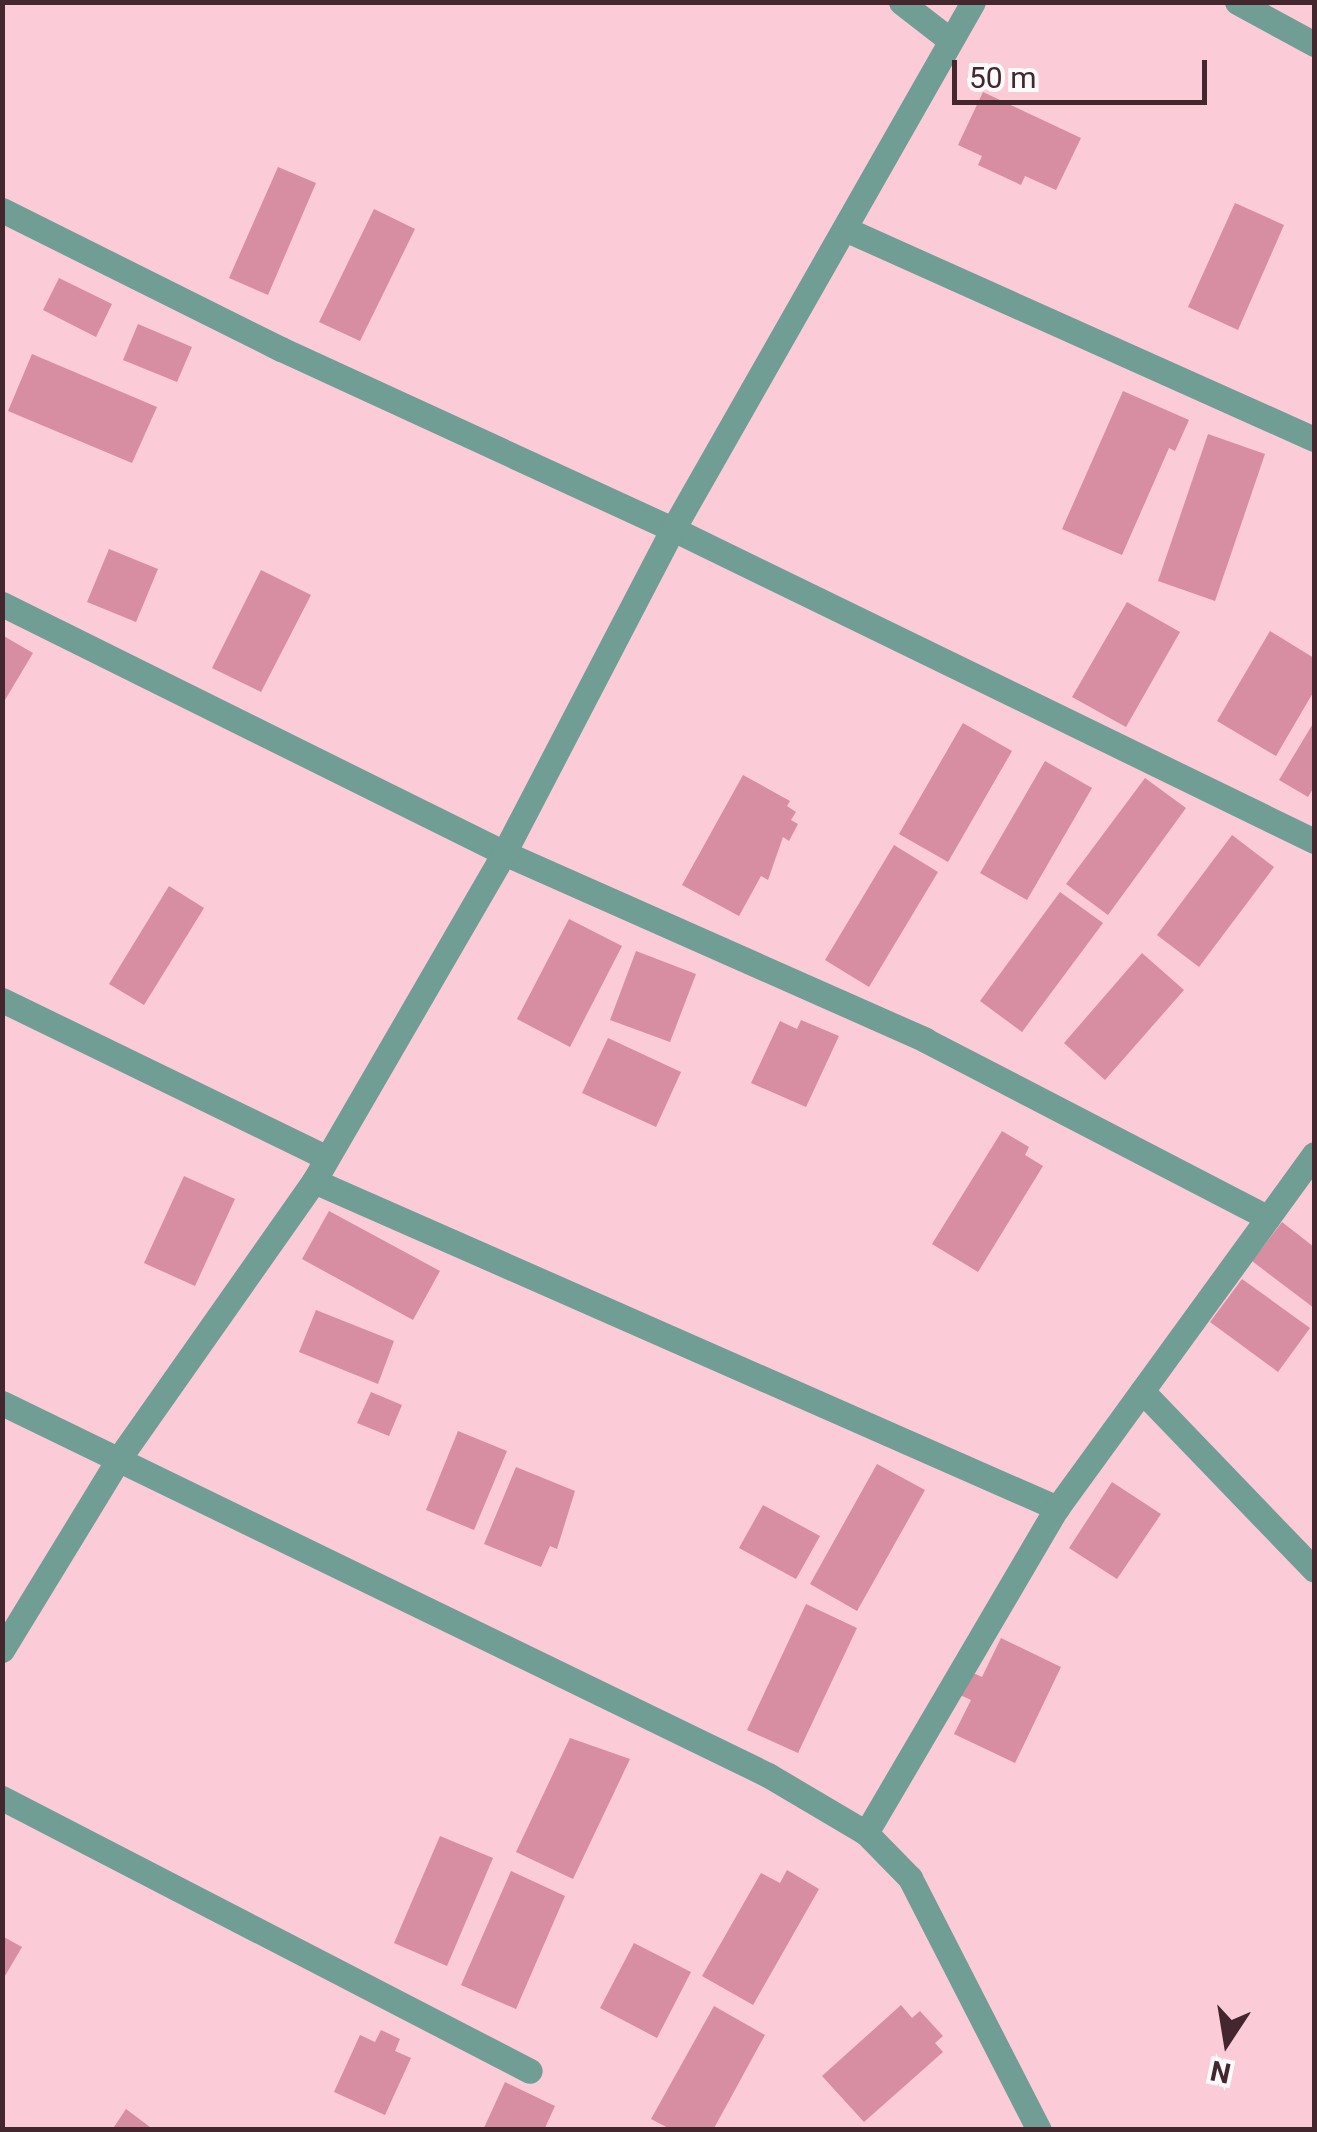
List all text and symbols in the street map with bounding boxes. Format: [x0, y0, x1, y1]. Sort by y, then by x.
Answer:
scale bar [957, 40, 1212, 102]
text: 50 m [969, 60, 1036, 95]
north arrow [1177, 1992, 1277, 2092]
text: N [1208, 2054, 1234, 2090]

